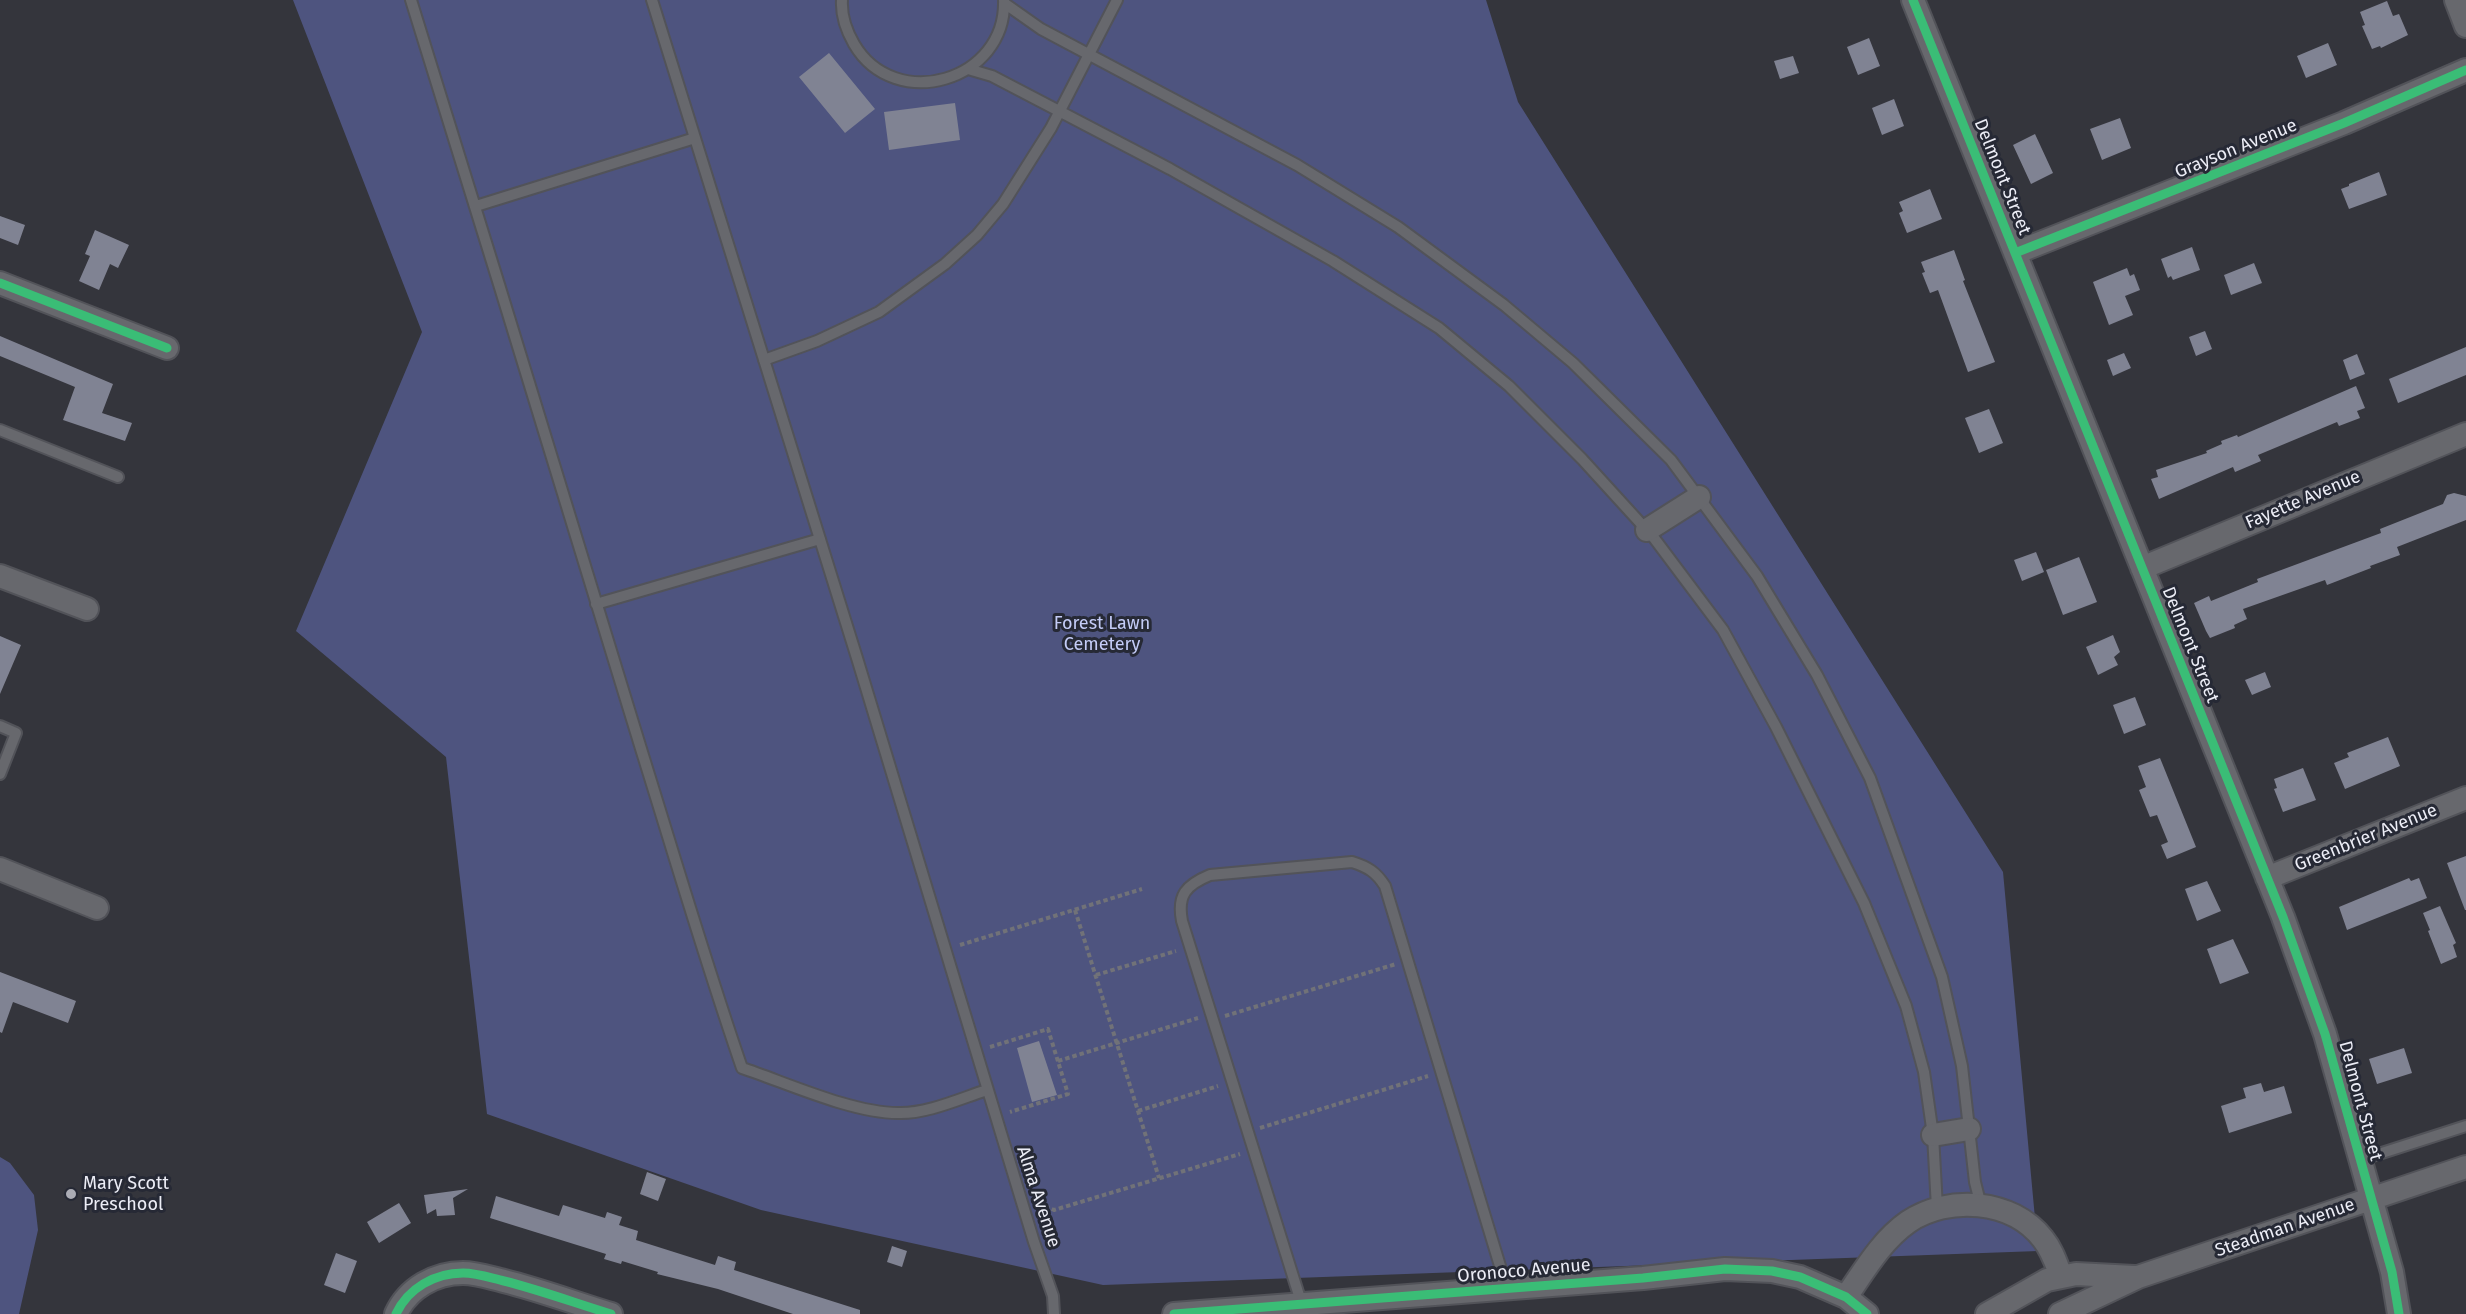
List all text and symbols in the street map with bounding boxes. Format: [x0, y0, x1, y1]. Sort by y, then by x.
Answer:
street label: Grayson Avenue [2172, 115, 2300, 183]
street label: Delmont Street [1969, 116, 2035, 238]
street label: Fayette Avenue [2242, 466, 2364, 534]
street label: Delmont Street [2157, 584, 2223, 706]
park label: Forest Lawn Cemetery [1054, 613, 1150, 656]
street label: Greenbrier Avenue [2292, 800, 2440, 876]
street label: Delmont Street [2334, 1039, 2386, 1163]
street label: Alma Avenue [1011, 1144, 1065, 1250]
place label: Mary Scott Preschool [83, 1173, 169, 1216]
marker: Mary Scott Preschool [64, 1187, 78, 1201]
street label: Steadman Avenue [2212, 1194, 2358, 1262]
street label: Oronoco Avenue [1456, 1254, 1592, 1288]

